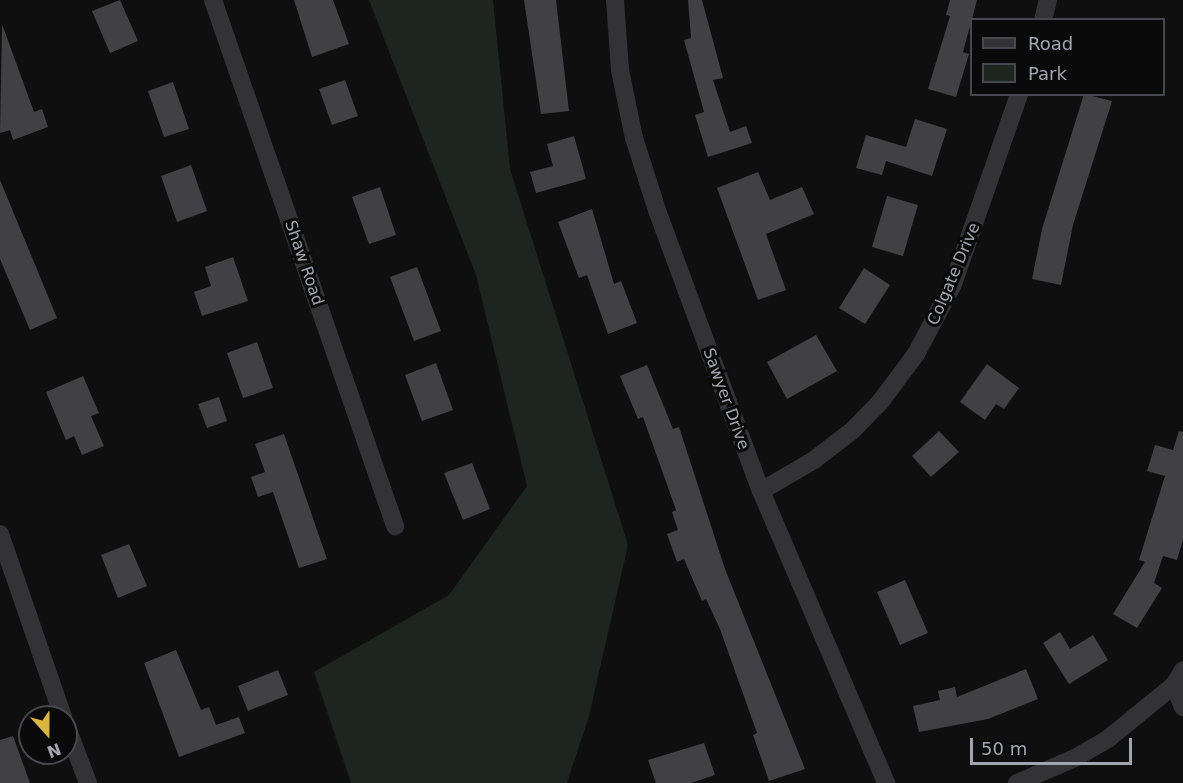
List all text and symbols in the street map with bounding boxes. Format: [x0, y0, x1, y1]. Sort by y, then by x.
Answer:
legend [970, 18, 1165, 96]
text: Road [1028, 33, 1073, 54]
text: Park [1028, 63, 1067, 84]
street label: Shaw Road [281, 218, 327, 308]
street label: Colgate Drive [924, 220, 984, 328]
street label: Sawyer Drive [699, 346, 753, 452]
north arrow [18, 705, 78, 765]
scale bar [973, 726, 1135, 764]
text: 50 m [981, 738, 1027, 759]
text: N [44, 739, 64, 762]

